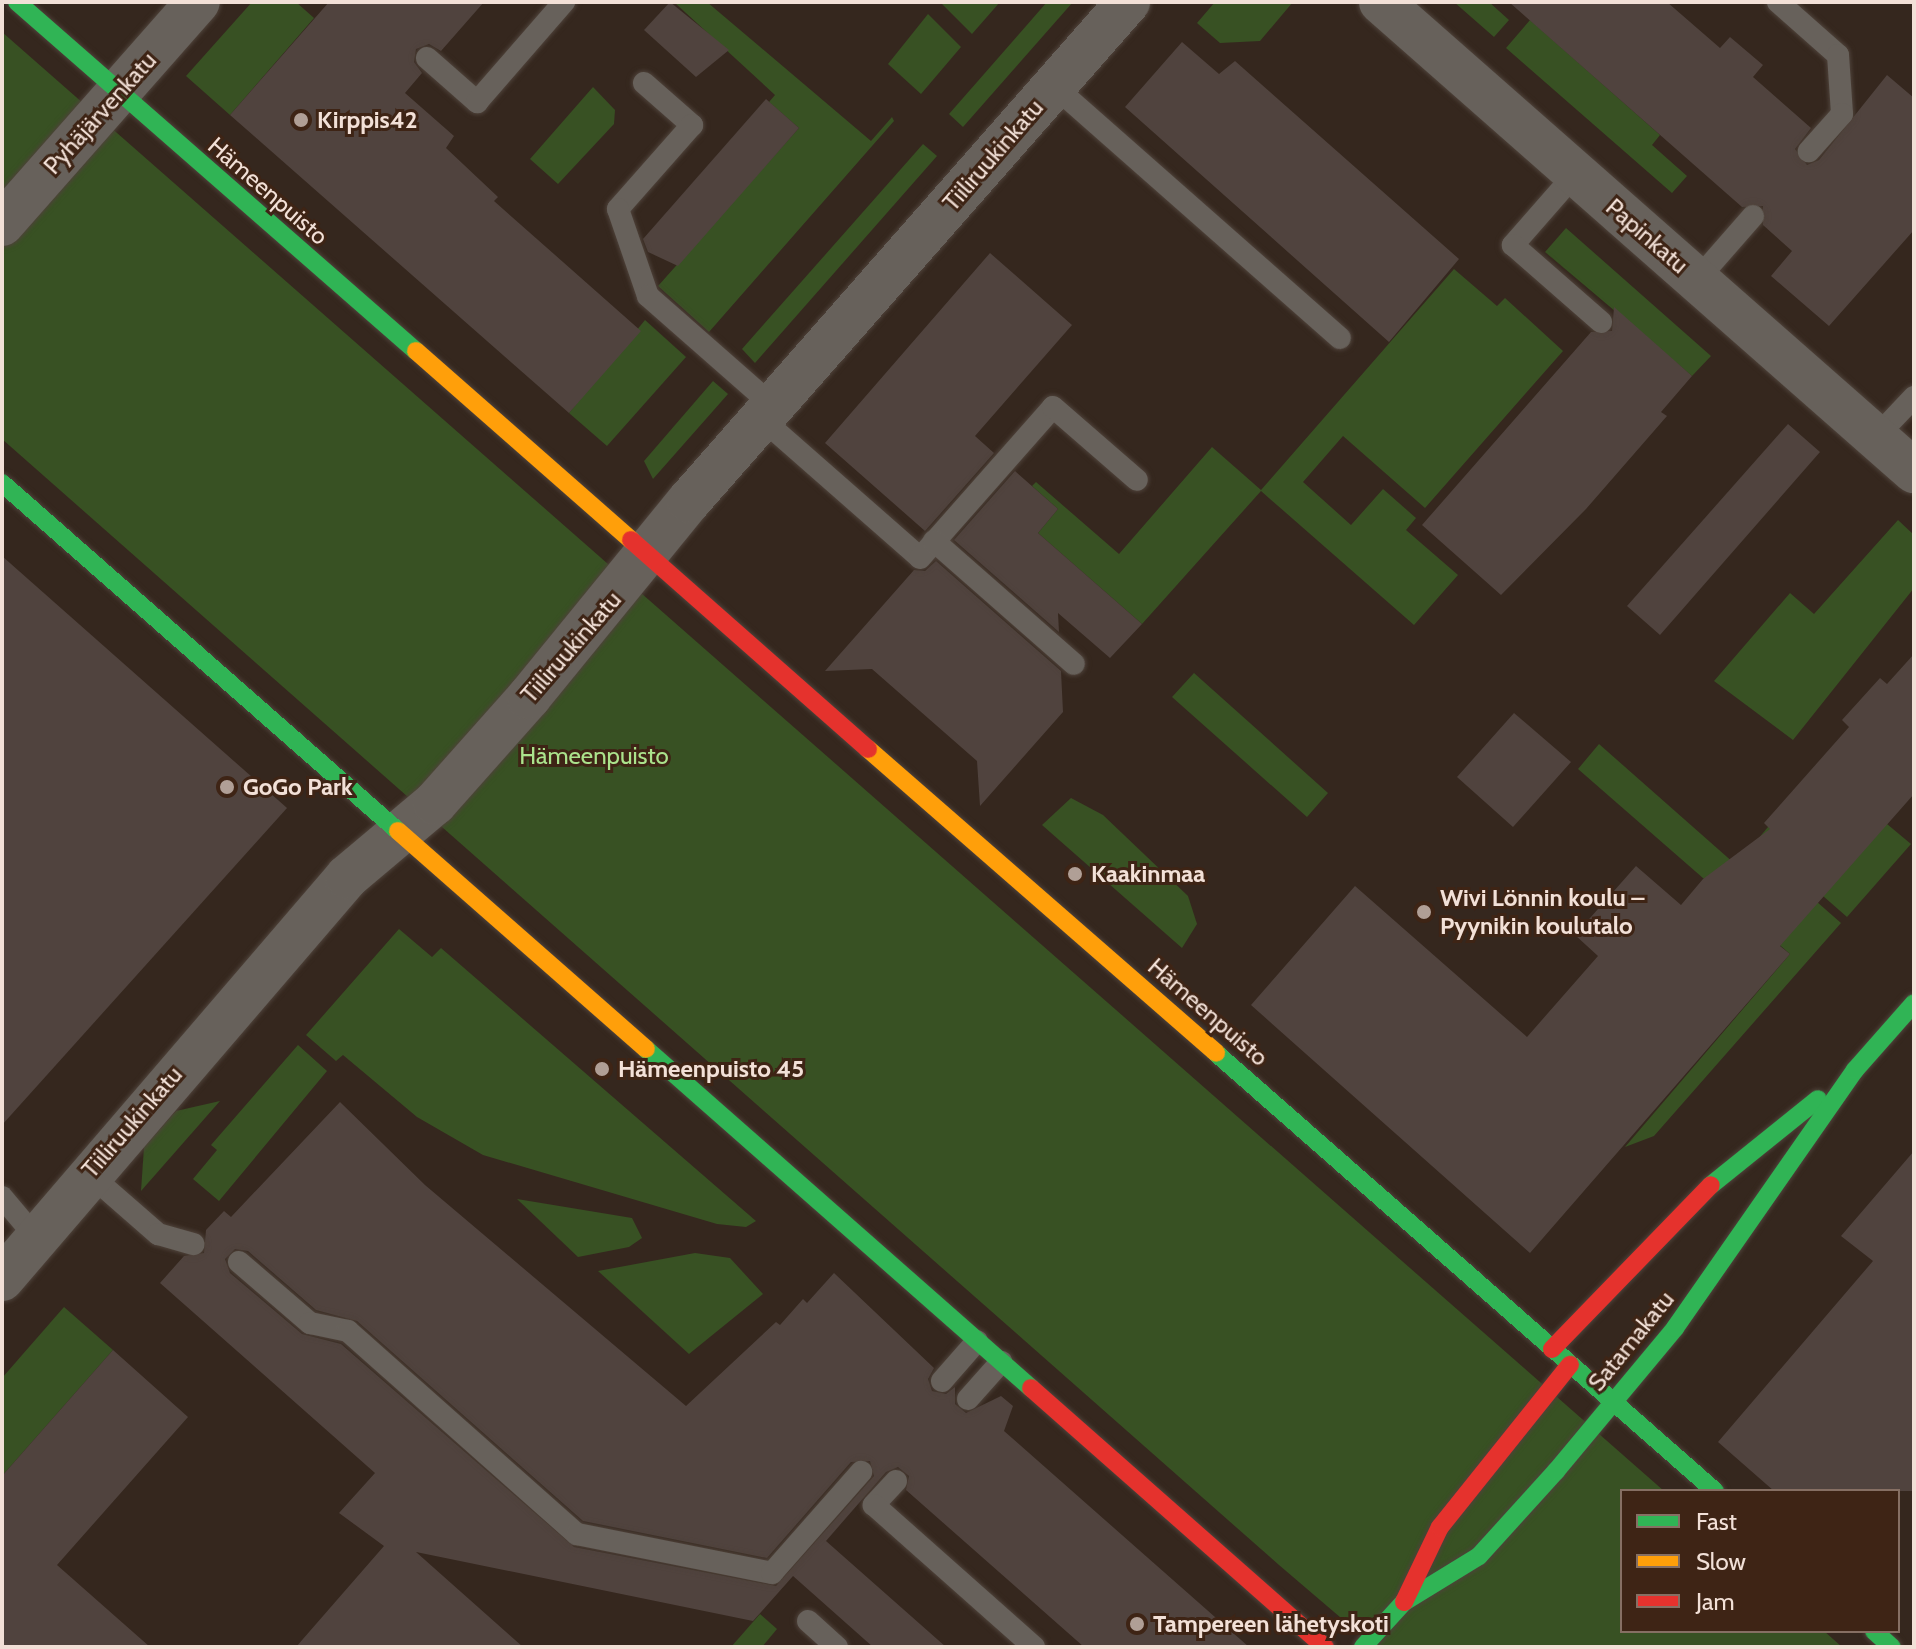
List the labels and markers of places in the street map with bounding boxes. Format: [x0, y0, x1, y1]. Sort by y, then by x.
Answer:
place label: Kirppis42 [317, 106, 417, 134]
marker: Kirppis42 [292, 111, 310, 129]
place label: GoGo Park [243, 773, 353, 801]
marker: GoGo Park [218, 778, 236, 796]
place label: Kaakinmaa [1091, 860, 1205, 888]
marker: Kaakinmaa [1066, 865, 1084, 883]
place label: Wivi Lönnin koulu – Pyynikin koulutalo [1440, 884, 1644, 940]
marker: Wivi Lönnin koulu – Pyynikin koulutalo [1415, 903, 1433, 921]
place label: Hämeenpuisto 45 [618, 1055, 804, 1083]
marker: Hämeenpuisto 45 [593, 1060, 611, 1078]
place label: Tampereen lähetyskoti [1153, 1610, 1389, 1638]
marker: Tampereen lähetyskoti [1128, 1615, 1146, 1633]

